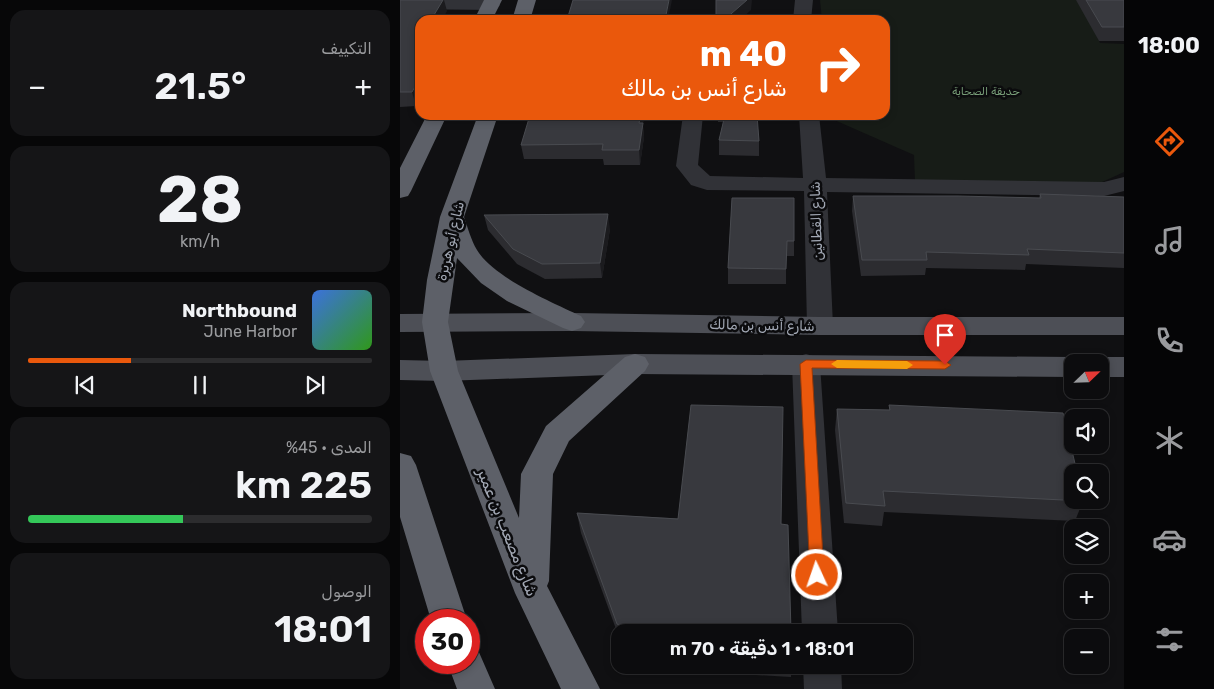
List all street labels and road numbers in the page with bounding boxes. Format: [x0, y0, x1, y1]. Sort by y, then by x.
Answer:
street label: شارع القطانين [807, 181, 828, 261]
street label: شارع أبو هريرة [433, 200, 470, 283]
street label: شارع أنس بن مالك [709, 316, 815, 337]
street label: شارع مصعب بن عمير [471, 464, 542, 600]

